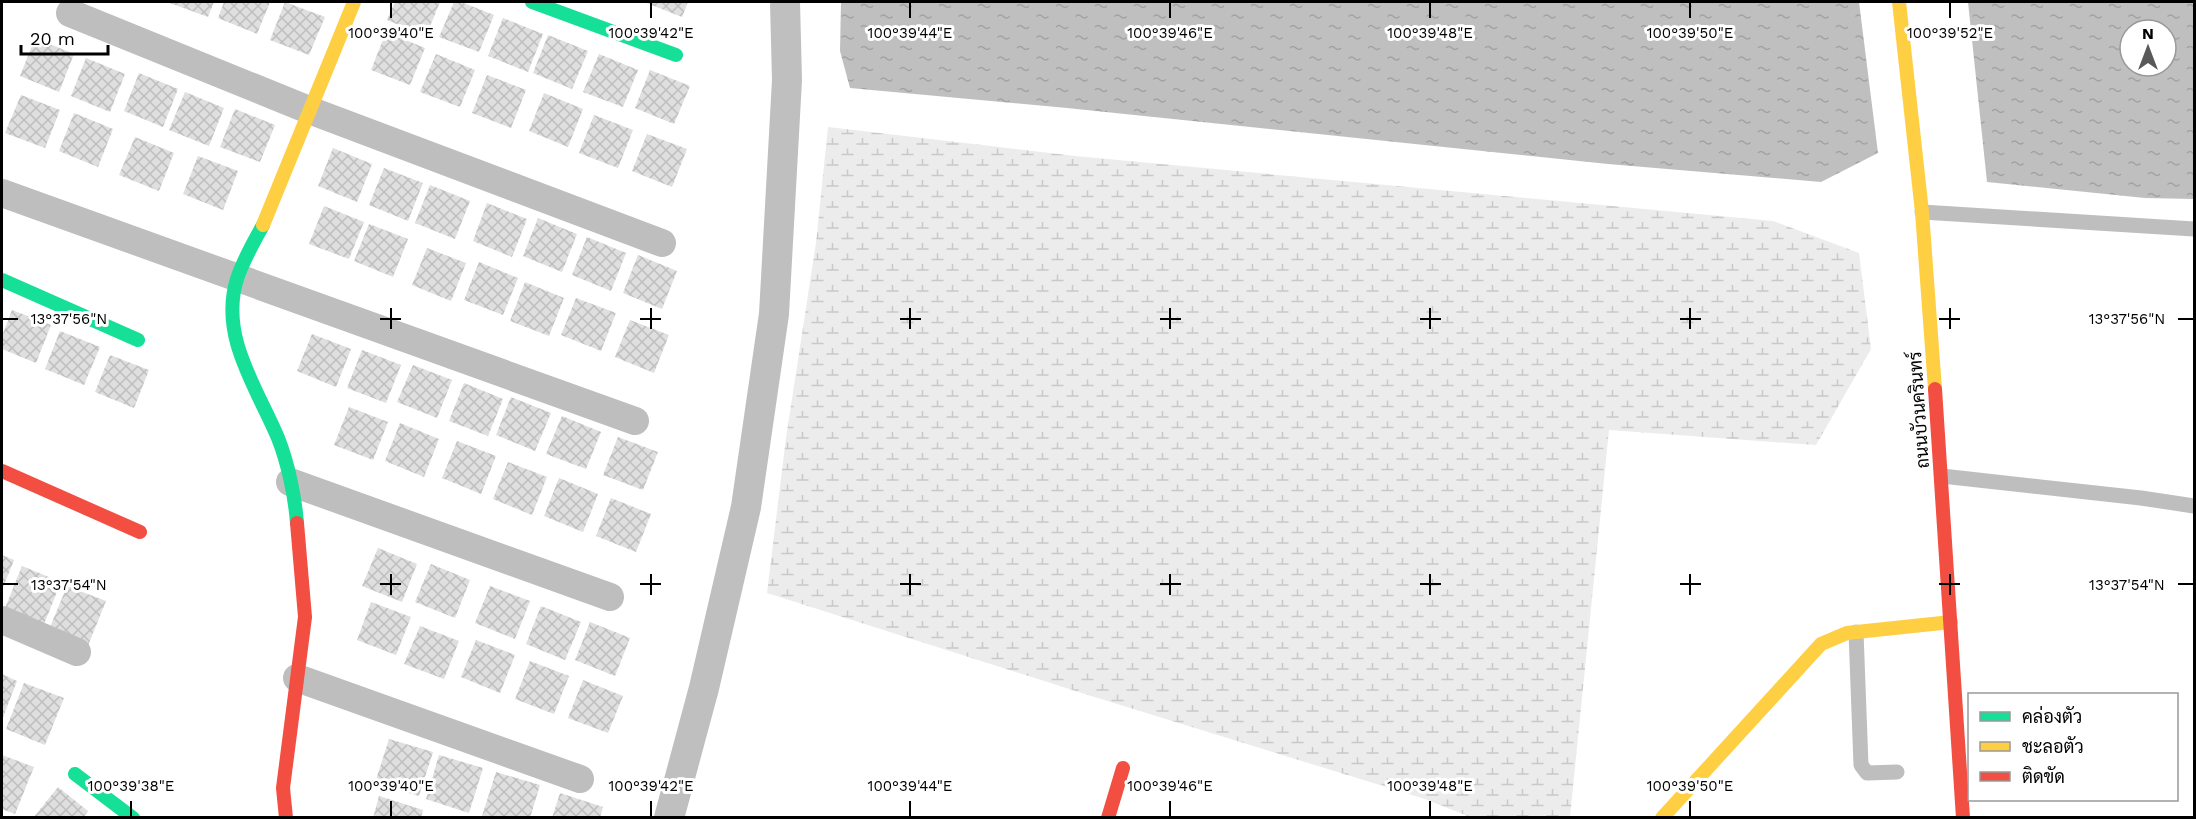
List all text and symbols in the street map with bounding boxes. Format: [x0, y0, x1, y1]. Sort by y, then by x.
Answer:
scale bar [21, 18, 108, 56]
north arrow [2118, 18, 2178, 78]
text: 100°39'40"E [348, 24, 434, 42]
text: 100°39'42"E [608, 24, 694, 42]
text: 100°39'44"E [868, 24, 952, 42]
text: 100°39'46"E [1127, 24, 1213, 42]
text: 100°39'48"E [1387, 24, 1473, 42]
text: 100°39'50"E [1647, 24, 1733, 42]
text: 100°39'52"E [1907, 24, 1993, 42]
text: N [2142, 24, 2154, 43]
text: 20 m [30, 28, 75, 49]
text: 13°37'56"N [31, 310, 107, 328]
text: 13°37'56"N [2089, 310, 2165, 328]
street label: ถนนบัวนครินทร์ [1902, 351, 1933, 469]
text: 13°37'54"N [31, 576, 107, 594]
text: 13°37'54"N [2089, 576, 2165, 594]
legend [1968, 693, 2178, 801]
text: คล่องตัว [2022, 705, 2082, 727]
text: ชะลอตัว [2022, 736, 2084, 757]
text: ติดขัด [2022, 766, 2065, 787]
text: 100°39'38"E [88, 777, 174, 795]
text: 100°39'40"E [348, 777, 434, 795]
text: 100°39'42"E [608, 777, 694, 795]
text: 100°39'44"E [868, 777, 952, 795]
text: 100°39'46"E [1127, 777, 1213, 795]
text: 100°39'48"E [1387, 777, 1473, 795]
text: 100°39'50"E [1647, 777, 1733, 795]

